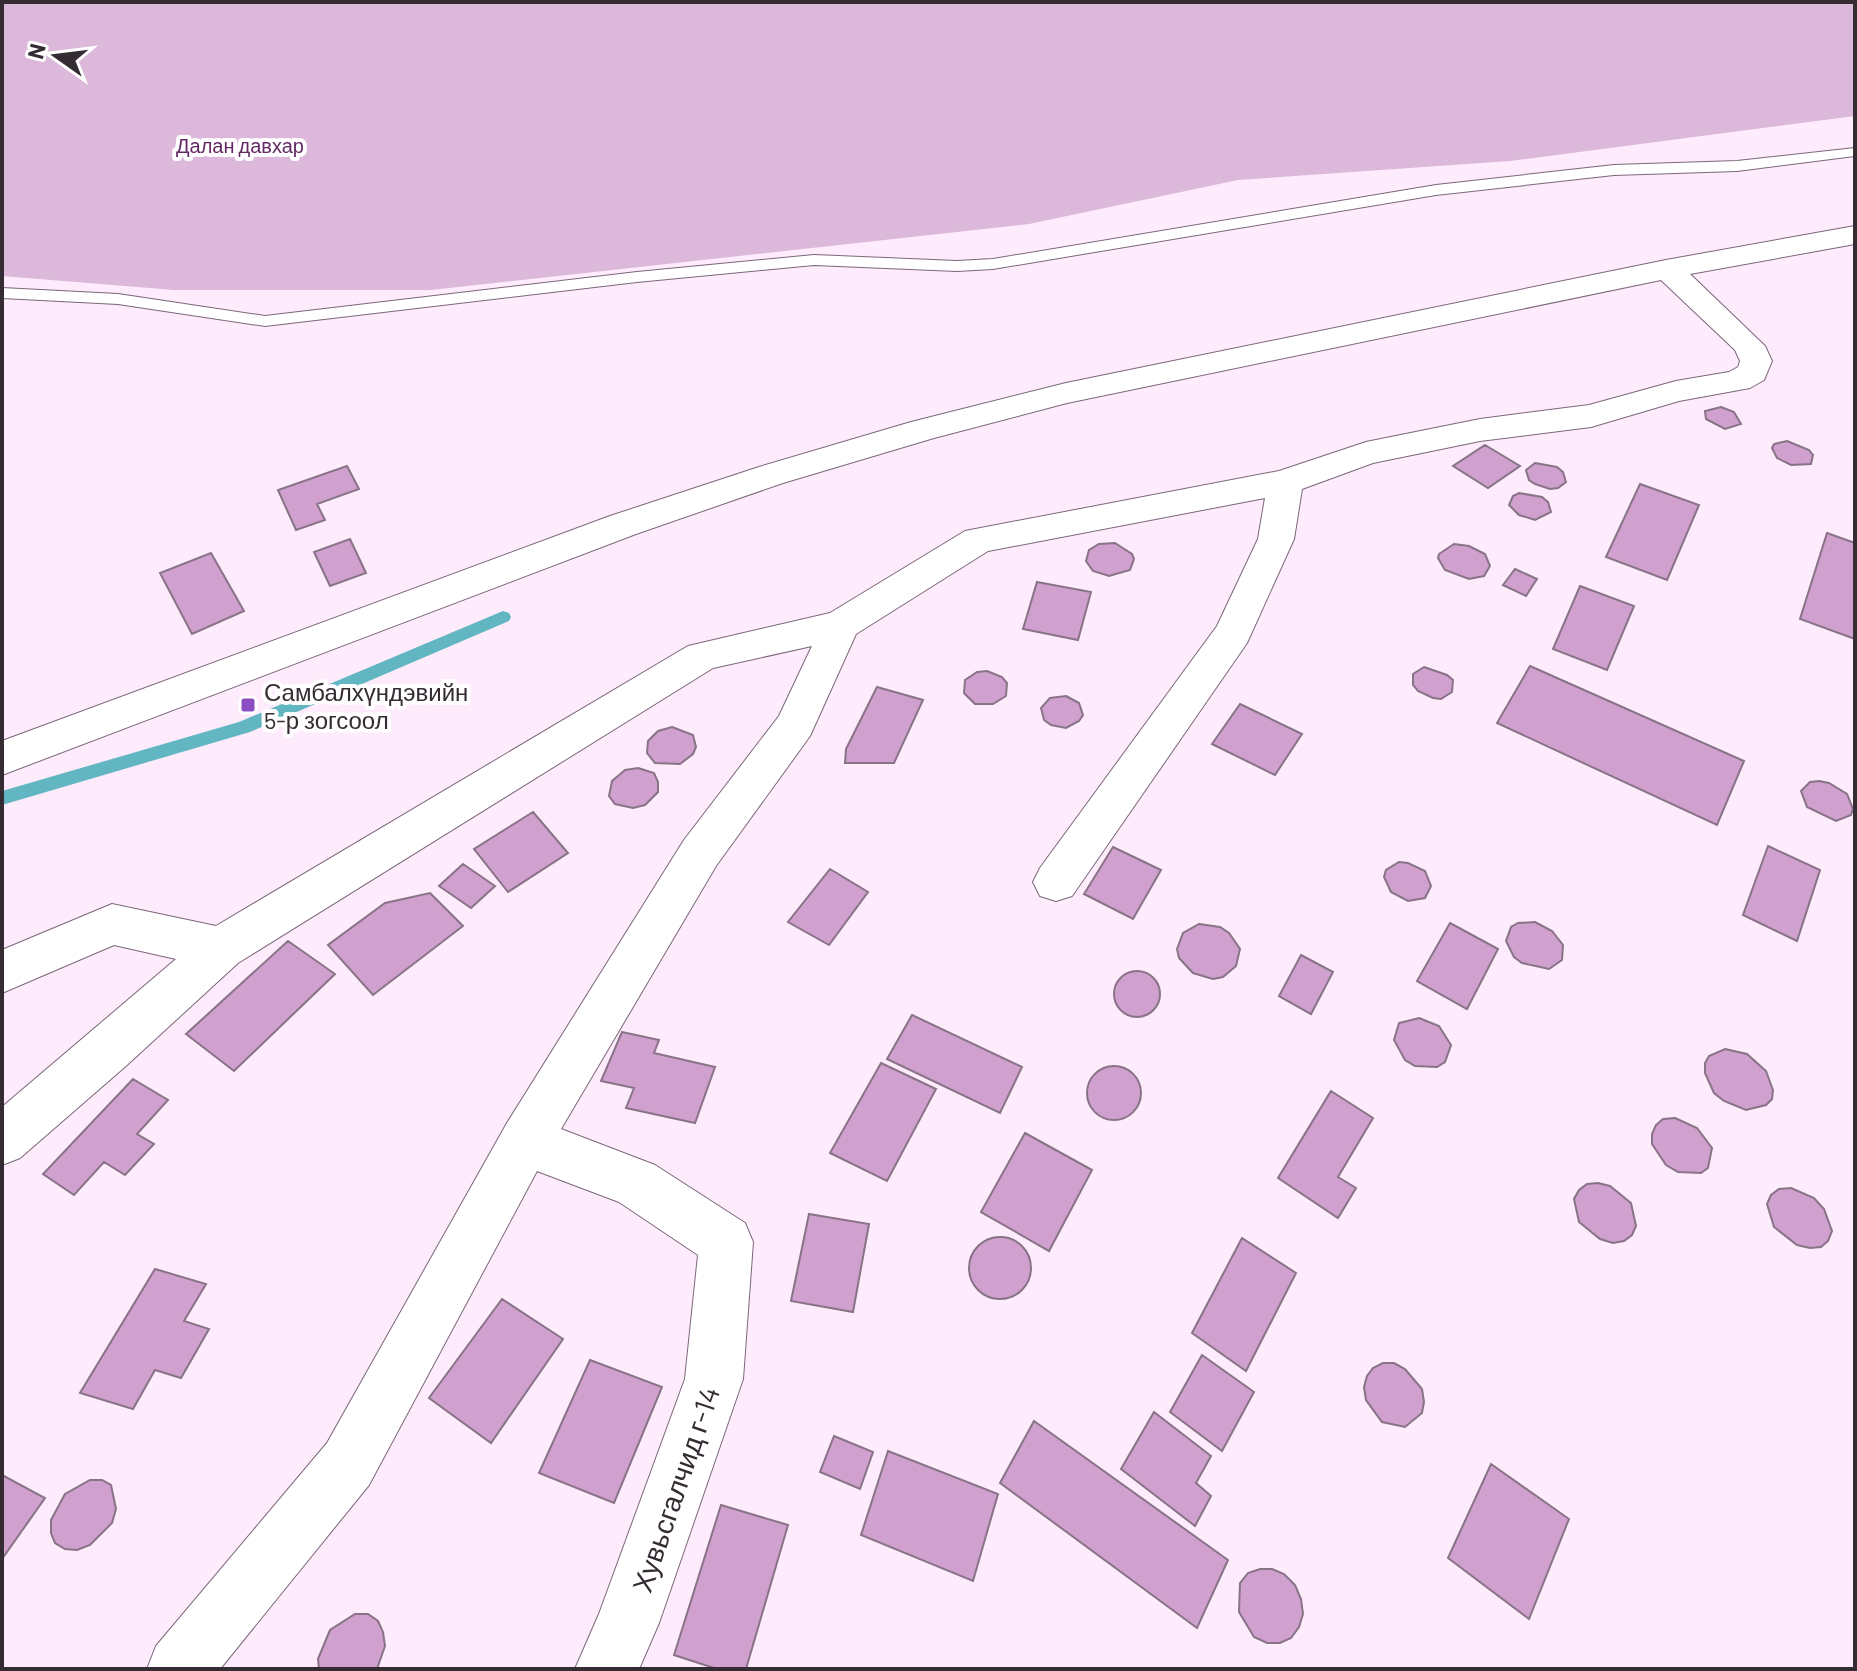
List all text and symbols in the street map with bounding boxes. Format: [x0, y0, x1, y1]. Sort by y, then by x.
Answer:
north arrow [16, 16, 96, 96]
text: N [21, 41, 50, 61]
park label: Далан давхар [176, 133, 304, 157]
place label: Самбалхүндэвийн 5-р зогсоол [264, 677, 468, 734]
marker: Самбалхүндэвийн 5-р зогсоол [239, 696, 257, 714]
street label: Хувьсгалчид г-14 [624, 1382, 726, 1596]

